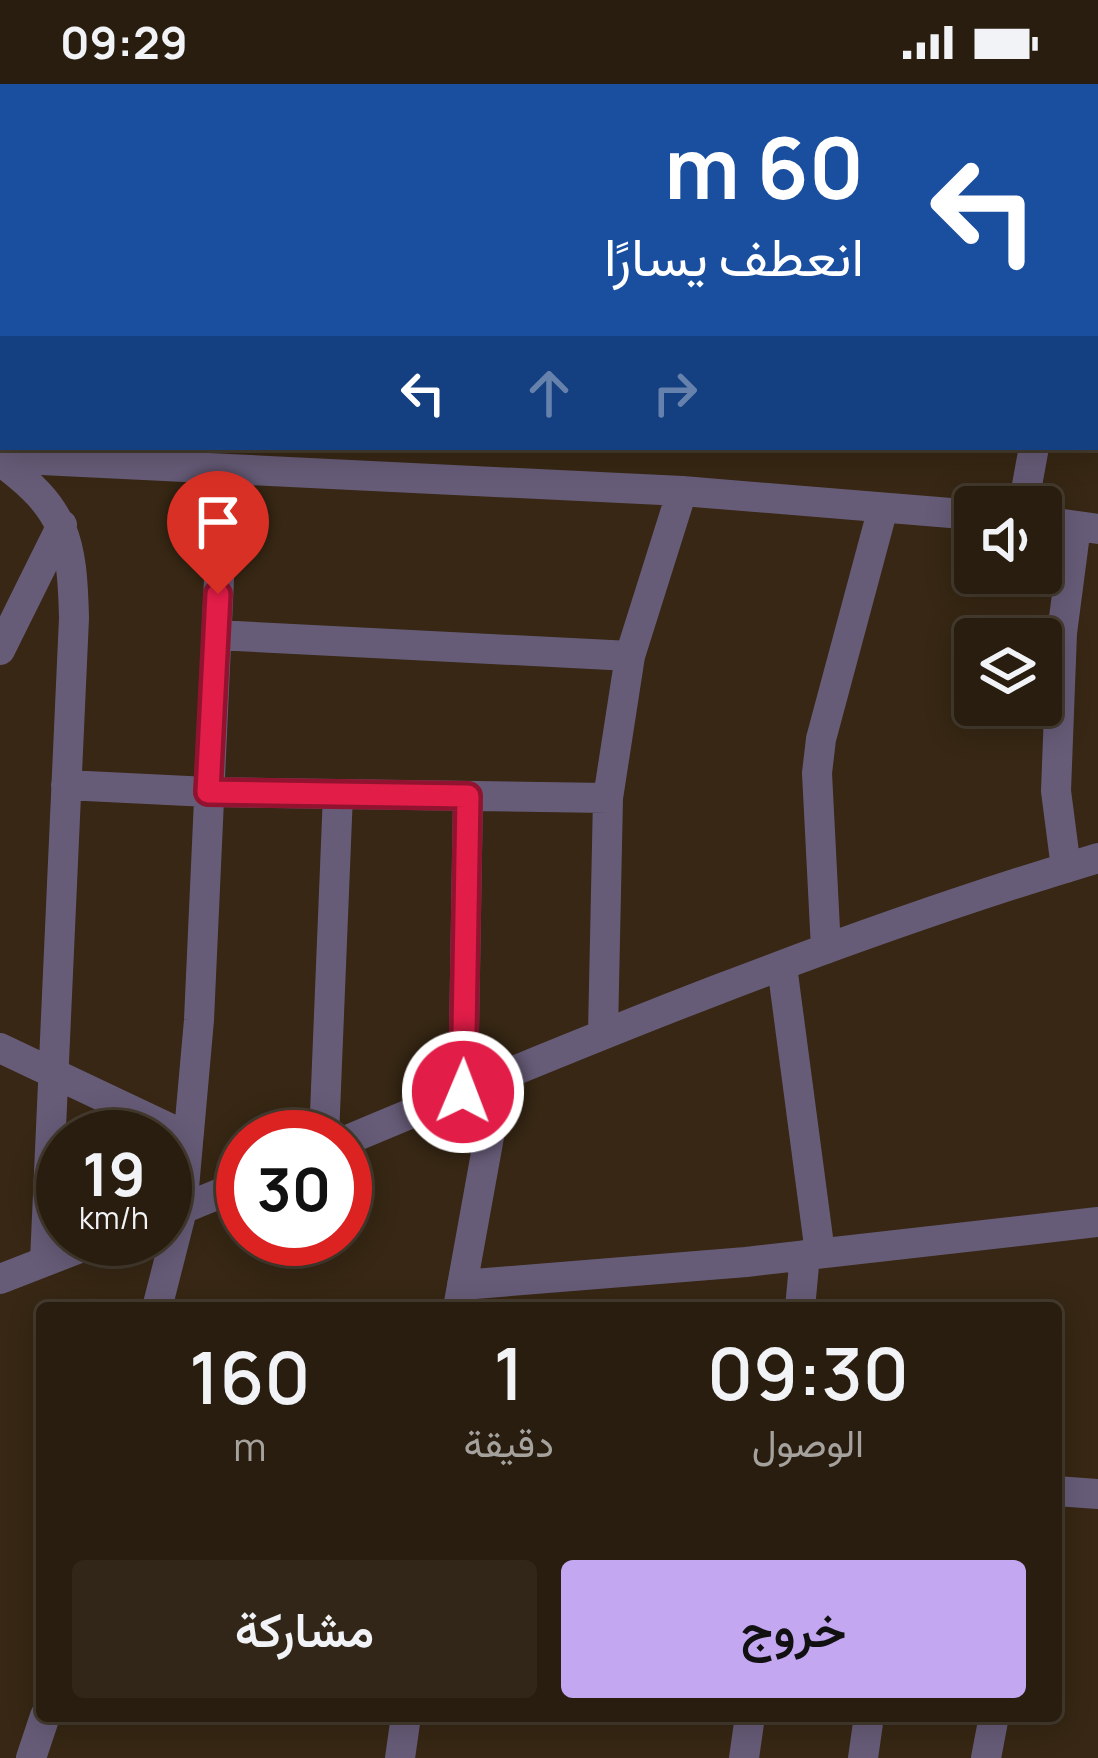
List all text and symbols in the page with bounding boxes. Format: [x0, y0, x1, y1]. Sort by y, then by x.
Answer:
text: 09:29 [60, 11, 188, 73]
text: 60 m [664, 109, 864, 224]
icon: left [906, 132, 1062, 288]
text: انعطف يسارًا [604, 218, 864, 292]
icon: left [390, 360, 456, 426]
icon: ahead [516, 360, 582, 426]
icon: right [642, 360, 708, 426]
pin [167, 471, 269, 594]
map controls [954, 486, 1062, 726]
button: sound [954, 486, 1062, 594]
icon: arrive [185, 489, 251, 555]
button: layers [954, 618, 1062, 726]
position arrow [400, 1029, 526, 1155]
speed limit sign: 30 [216, 1110, 372, 1266]
text: 19 [82, 1132, 146, 1214]
text: km/h [79, 1197, 149, 1238]
text: 1 [493, 1323, 524, 1422]
text: 09:30 [707, 1323, 909, 1422]
text: 160 [189, 1327, 310, 1426]
text: دقيقة [464, 1415, 554, 1469]
text: الوصول [752, 1415, 864, 1469]
text: m [233, 1419, 266, 1473]
button: مشاركة [72, 1560, 537, 1698]
button: خروج [561, 1560, 1026, 1698]

